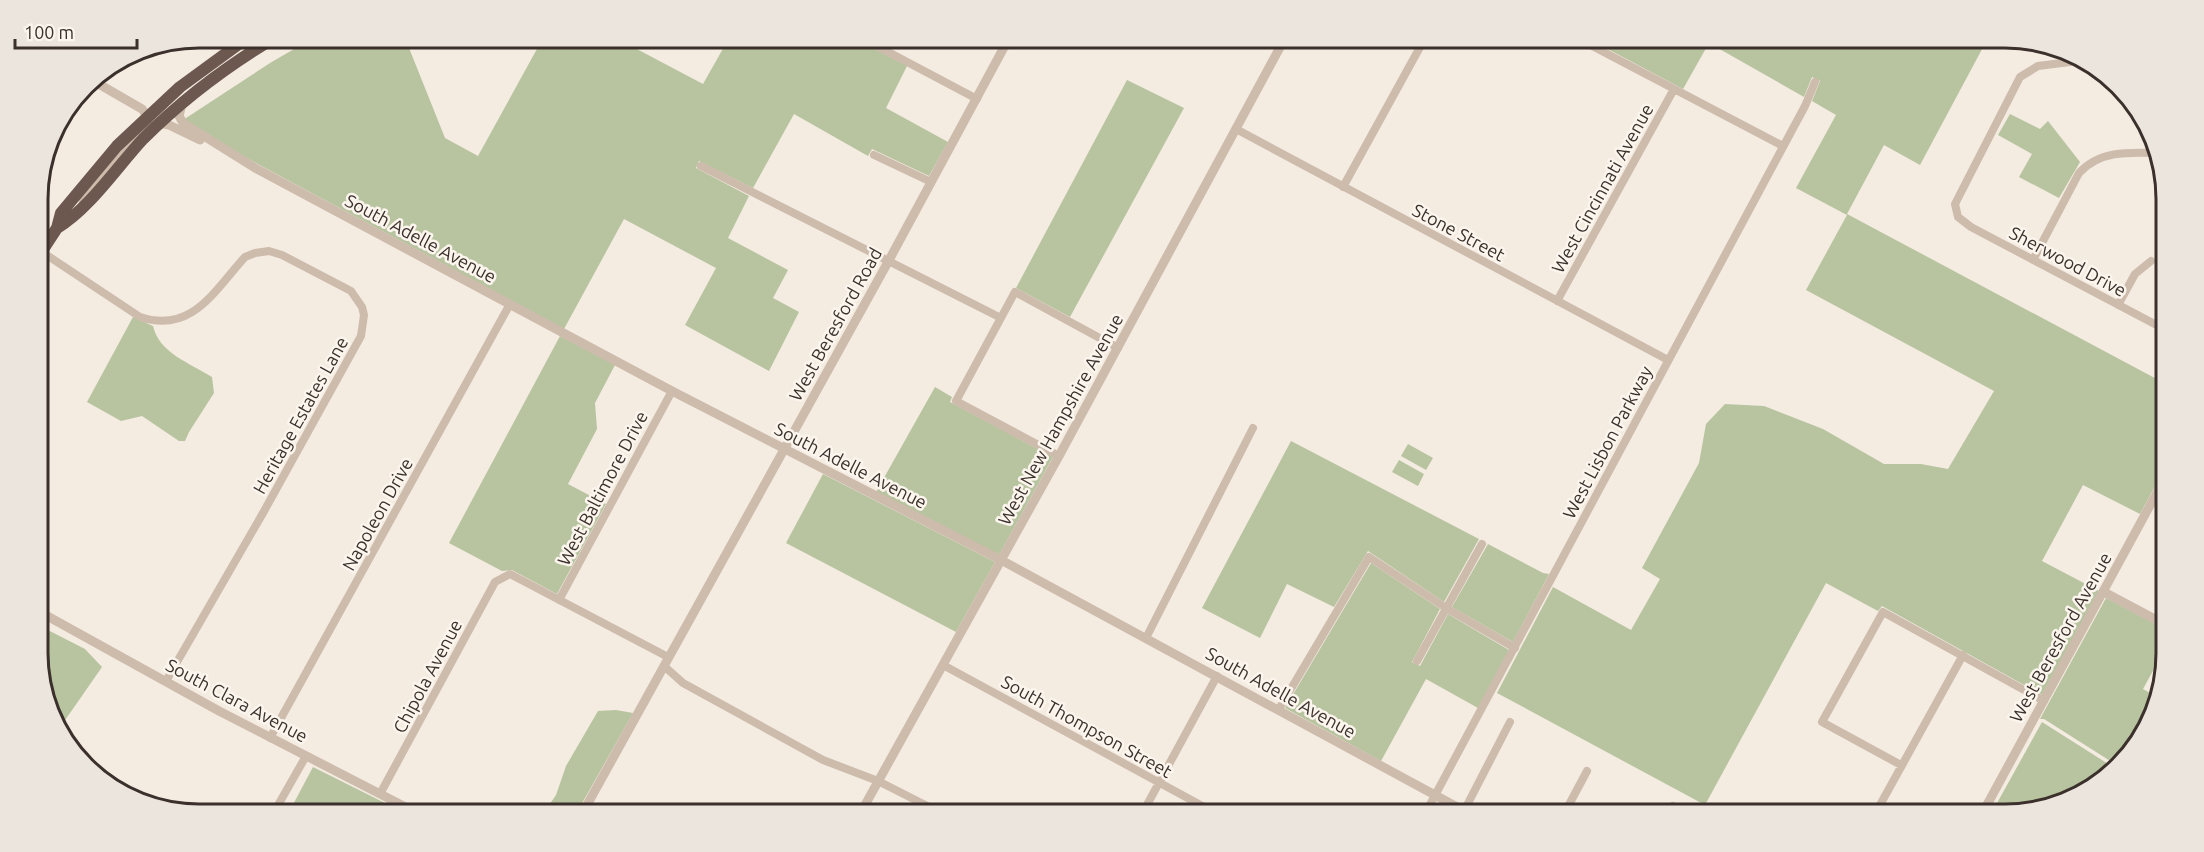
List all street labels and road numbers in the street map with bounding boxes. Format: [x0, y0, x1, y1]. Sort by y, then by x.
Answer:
street label: West Cincinnati Avenue [1547, 100, 1657, 276]
street label: South Adelle Avenue [342, 190, 500, 286]
street label: Stone Street [1409, 199, 1509, 265]
street label: Sherwood Drive [2006, 222, 2130, 300]
street label: West Beresford Road [785, 244, 885, 404]
street label: West New Hampshire Avenue [994, 310, 1126, 528]
street label: Heritage Estates Lane [249, 333, 351, 497]
street label: West Lisbon Parkway [1558, 362, 1656, 522]
street label: West Baltimore Drive [553, 408, 651, 568]
street label: South Adelle Avenue [772, 418, 930, 512]
street label: Napoleon Drive [338, 454, 416, 574]
street label: West Beresford Avenue [2005, 549, 2115, 725]
street label: Chipola Avenue [389, 616, 465, 736]
street label: South Adelle Avenue [1203, 643, 1359, 741]
street label: South Clara Avenue [163, 654, 311, 746]
street label: South Thompson Street [998, 671, 1176, 781]

